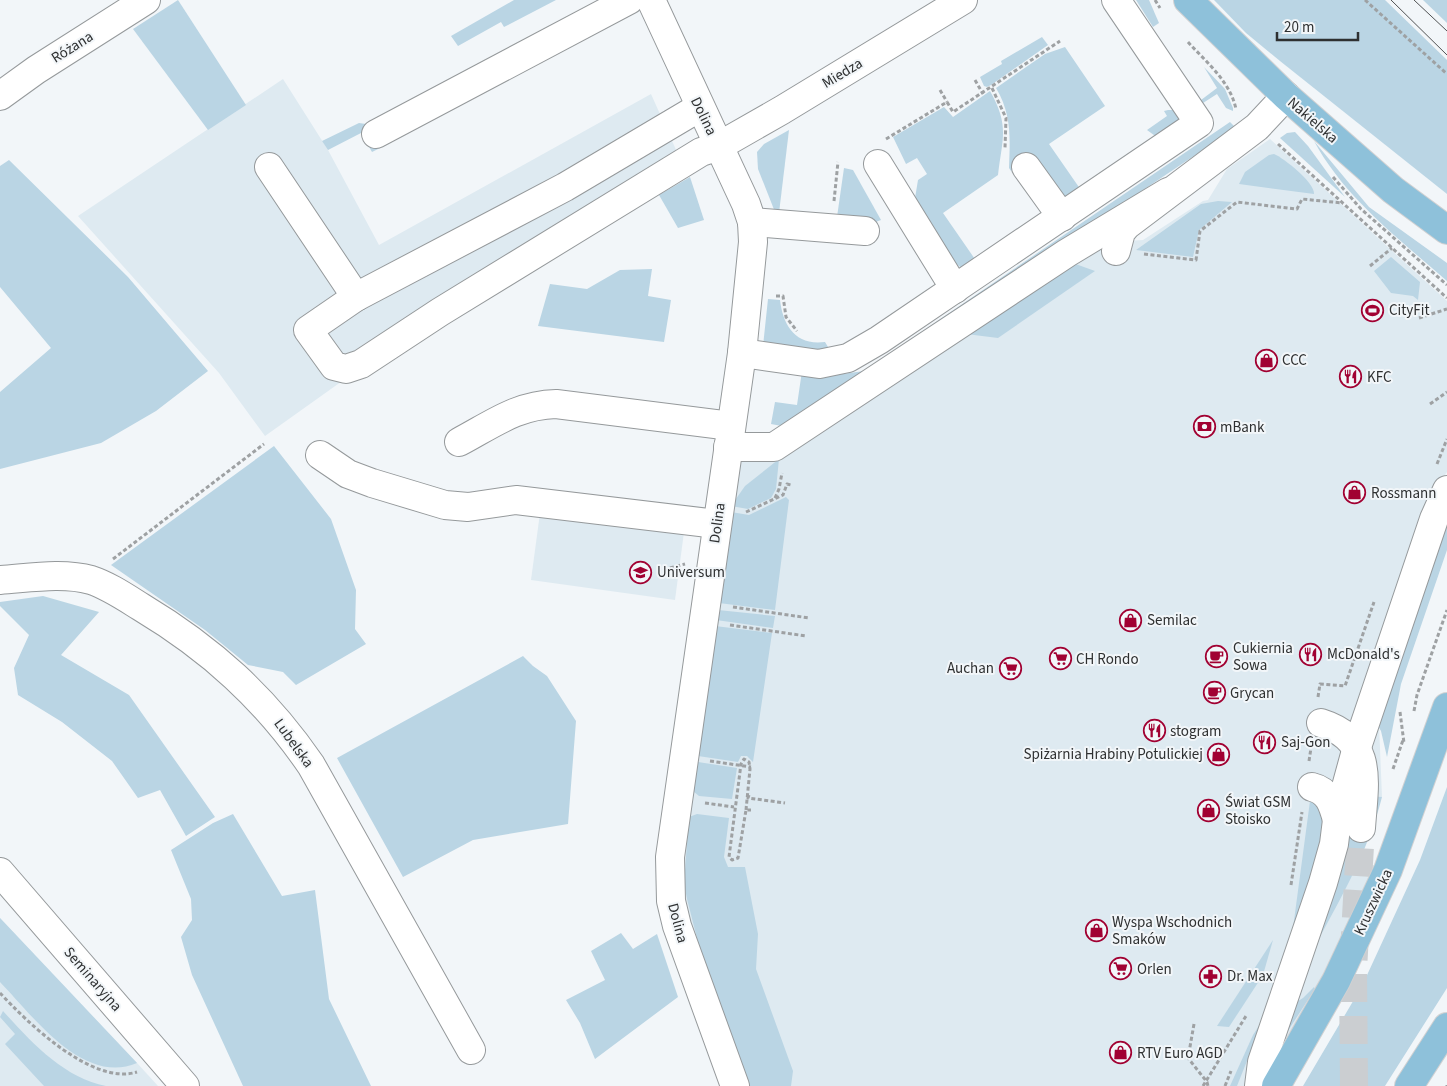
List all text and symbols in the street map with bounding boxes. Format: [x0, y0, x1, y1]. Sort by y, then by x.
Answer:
scale bar [1277, 10, 1358, 42]
text: 20 m [1284, 17, 1314, 38]
street label: Różana [47, 26, 97, 68]
street label: Miedza [818, 53, 867, 94]
street label: Dolina [685, 93, 722, 139]
street label: Nakielska [1283, 93, 1342, 148]
sports icon: CityFit [1361, 298, 1385, 322]
place label: CityFit [1389, 300, 1430, 321]
shop icon: CCC [1254, 348, 1278, 372]
place label: CCC [1282, 350, 1307, 371]
restaurant icon: KFC [1339, 365, 1363, 389]
place label: KFC [1367, 367, 1392, 388]
bank icon: mBank [1192, 415, 1216, 439]
place label: mBank [1220, 417, 1265, 438]
shop icon: Rossmann [1343, 481, 1367, 505]
place label: Rossmann [1371, 483, 1436, 504]
street label: Dolina [704, 501, 731, 545]
school or university icon: Universum [629, 560, 653, 584]
place label: Universum [657, 562, 725, 583]
shop icon: Semilac [1119, 608, 1143, 632]
place label: Semilac [1147, 610, 1197, 631]
place label: Cukiernia Sowa [1233, 638, 1293, 676]
restaurant icon: McDonald's [1299, 642, 1323, 666]
place label: McDonald's [1327, 644, 1400, 665]
cafe icon: Cukiernia Sowa [1205, 645, 1229, 669]
supermarket icon: CH Rondo [1048, 647, 1072, 671]
place label: CH Rondo [1076, 649, 1139, 670]
supermarket icon: Auchan [998, 656, 1022, 680]
place label: Auchan [947, 658, 994, 679]
cafe icon: Grycan [1202, 681, 1226, 705]
place label: Grycan [1230, 683, 1274, 704]
street label: Lubelska [269, 714, 319, 772]
restaurant icon: stogram [1142, 719, 1166, 743]
place label: stogram [1170, 721, 1221, 742]
restaurant icon: Saj-Gon [1253, 730, 1277, 754]
place label: Saj-Gon [1281, 732, 1331, 753]
shop icon: Spiżarnia Hrabiny Potulickiej [1207, 742, 1231, 766]
place label: Spiżarnia Hrabiny Potulickiej [1023, 744, 1203, 765]
place label: Świat GSM Stoisko [1225, 792, 1291, 830]
shop icon: Świat GSM Stoisko [1197, 799, 1221, 823]
street label: Kruszwicka [1349, 866, 1398, 939]
street label: Dolina [662, 901, 693, 945]
place label: Wyspa Wschodnich Smaków [1112, 912, 1232, 950]
shop icon: Wyspa Wschodnich Smaków [1084, 919, 1108, 943]
street label: Seminaryjna [59, 943, 127, 1016]
supermarket icon: Orlen [1109, 957, 1133, 981]
place label: Orlen [1137, 959, 1172, 980]
pharmacy icon: Dr. Max [1199, 964, 1223, 988]
place label: Dr. Max [1227, 966, 1273, 987]
shop icon: RTV Euro AGD [1109, 1041, 1133, 1065]
place label: RTV Euro AGD [1137, 1043, 1223, 1064]

